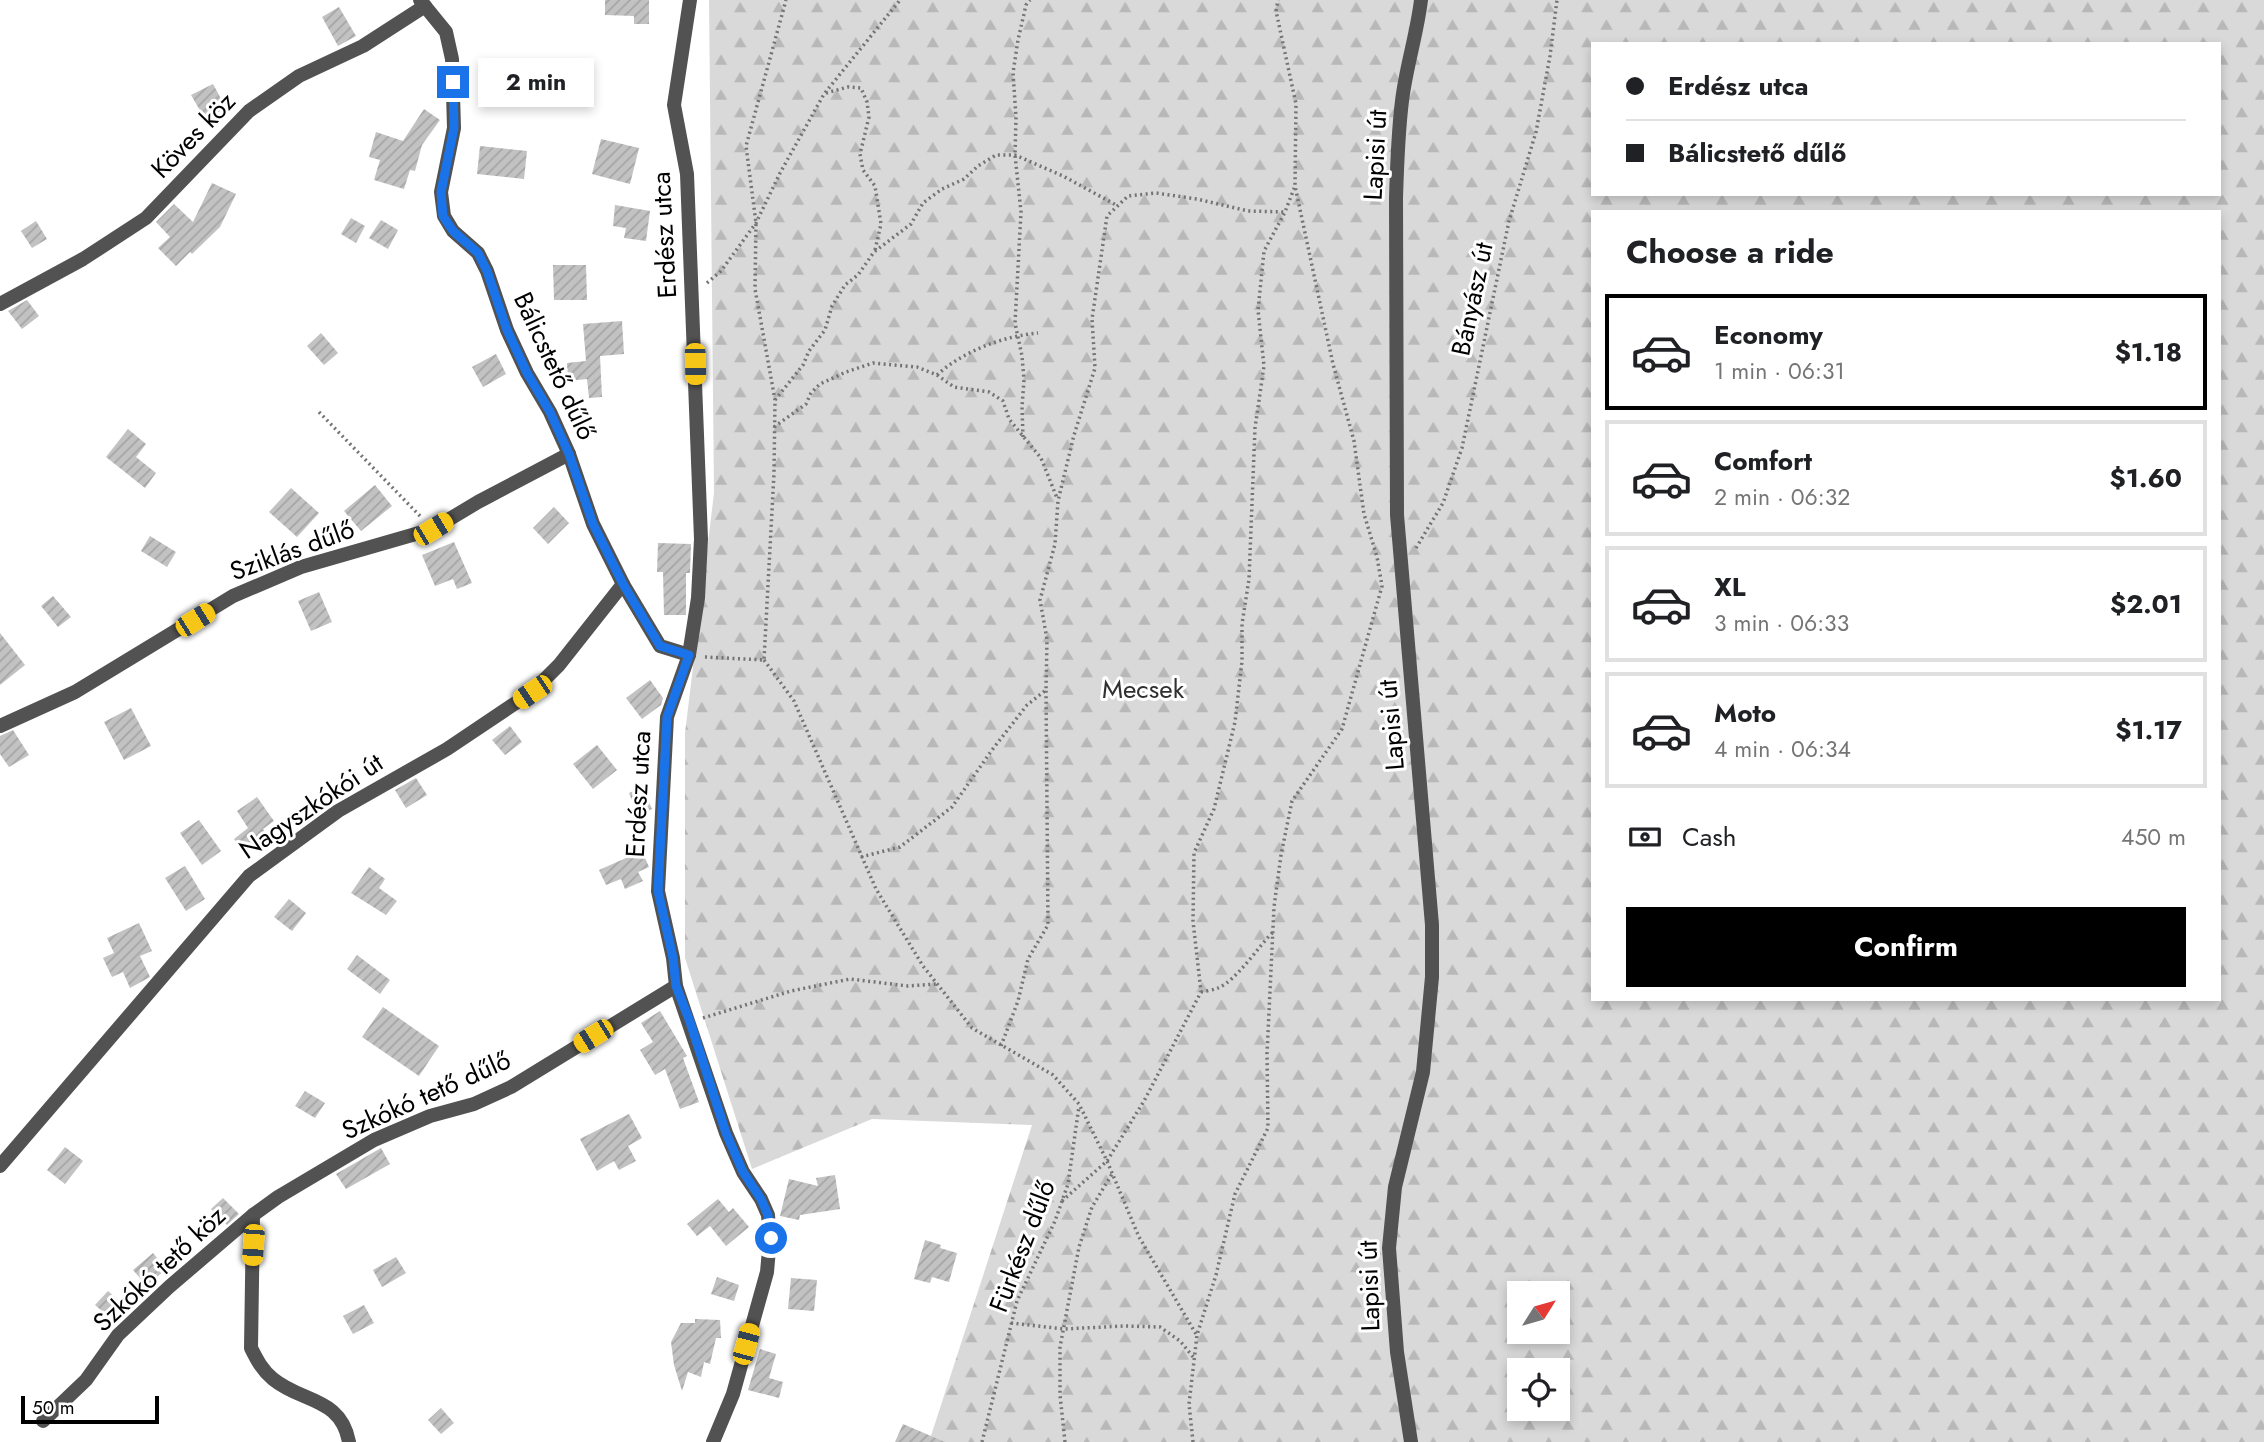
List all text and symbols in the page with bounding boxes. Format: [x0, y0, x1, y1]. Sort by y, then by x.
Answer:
callout: 2 min [477, 57, 593, 106]
text: 2 min [506, 65, 566, 99]
route end [437, 66, 469, 98]
text: Erdész utca [1668, 67, 1809, 105]
street label: Köves köz [142, 83, 244, 187]
street label: Lapisi út [1354, 108, 1396, 201]
text: Bálicstető dűlő [1668, 134, 1846, 172]
street label: Erdész utca [642, 171, 686, 299]
text: Choose a ride [1626, 229, 1834, 275]
street label: Bányász út [1441, 238, 1503, 359]
street label: Bálicstető dűlő [504, 286, 606, 446]
text: Economy [1714, 316, 1823, 354]
icon: car [1630, 321, 1693, 384]
text: $1.18 [2115, 333, 2182, 371]
car [685, 343, 706, 385]
text: 1 min · 06:31 [1714, 354, 1845, 388]
text: Comfort [1714, 442, 1812, 480]
icon: car [1630, 447, 1693, 510]
text: $1.60 [2110, 459, 2182, 497]
text: 2 min · 06:32 [1714, 480, 1850, 514]
car [410, 509, 457, 549]
street label: Sziklás dűlő [224, 510, 360, 590]
text: XL [1714, 568, 1746, 606]
icon: car [1630, 573, 1693, 636]
text: $2.01 [2110, 585, 2182, 623]
car [172, 600, 219, 640]
text: 3 min · 06:33 [1714, 606, 1849, 640]
park label: Mecsek [1102, 670, 1185, 708]
car [509, 672, 556, 712]
street label: Lapisi út [1368, 677, 1414, 772]
text: Moto [1714, 694, 1776, 732]
icon: car [1630, 699, 1693, 762]
text: $1.17 [2115, 711, 2182, 749]
street label: Erdész utca [616, 730, 660, 858]
text: 4 min · 06:34 [1714, 732, 1851, 766]
street label: Nagyszkókói út [231, 743, 391, 868]
icon: cash [1626, 818, 1664, 856]
text: Cash [1682, 818, 1736, 856]
text: 450 m [2121, 820, 2186, 854]
button: Confirm [1626, 907, 2186, 987]
car [570, 1016, 617, 1056]
street label: Szkókó tető dűlő [336, 1041, 516, 1149]
street label: Fürkész dűlő [979, 1174, 1065, 1318]
street label: Szkókó tető köz [84, 1197, 234, 1341]
route start [755, 1222, 787, 1254]
car [242, 1223, 265, 1267]
street label: Lapisi út [1348, 1239, 1390, 1332]
north arrow [1507, 1281, 1570, 1344]
map controls [1507, 1281, 1570, 1421]
car [731, 1321, 762, 1367]
button: locate [1507, 1358, 1570, 1421]
scale bar [21, 1393, 159, 1425]
text: 50 m [32, 1394, 75, 1421]

